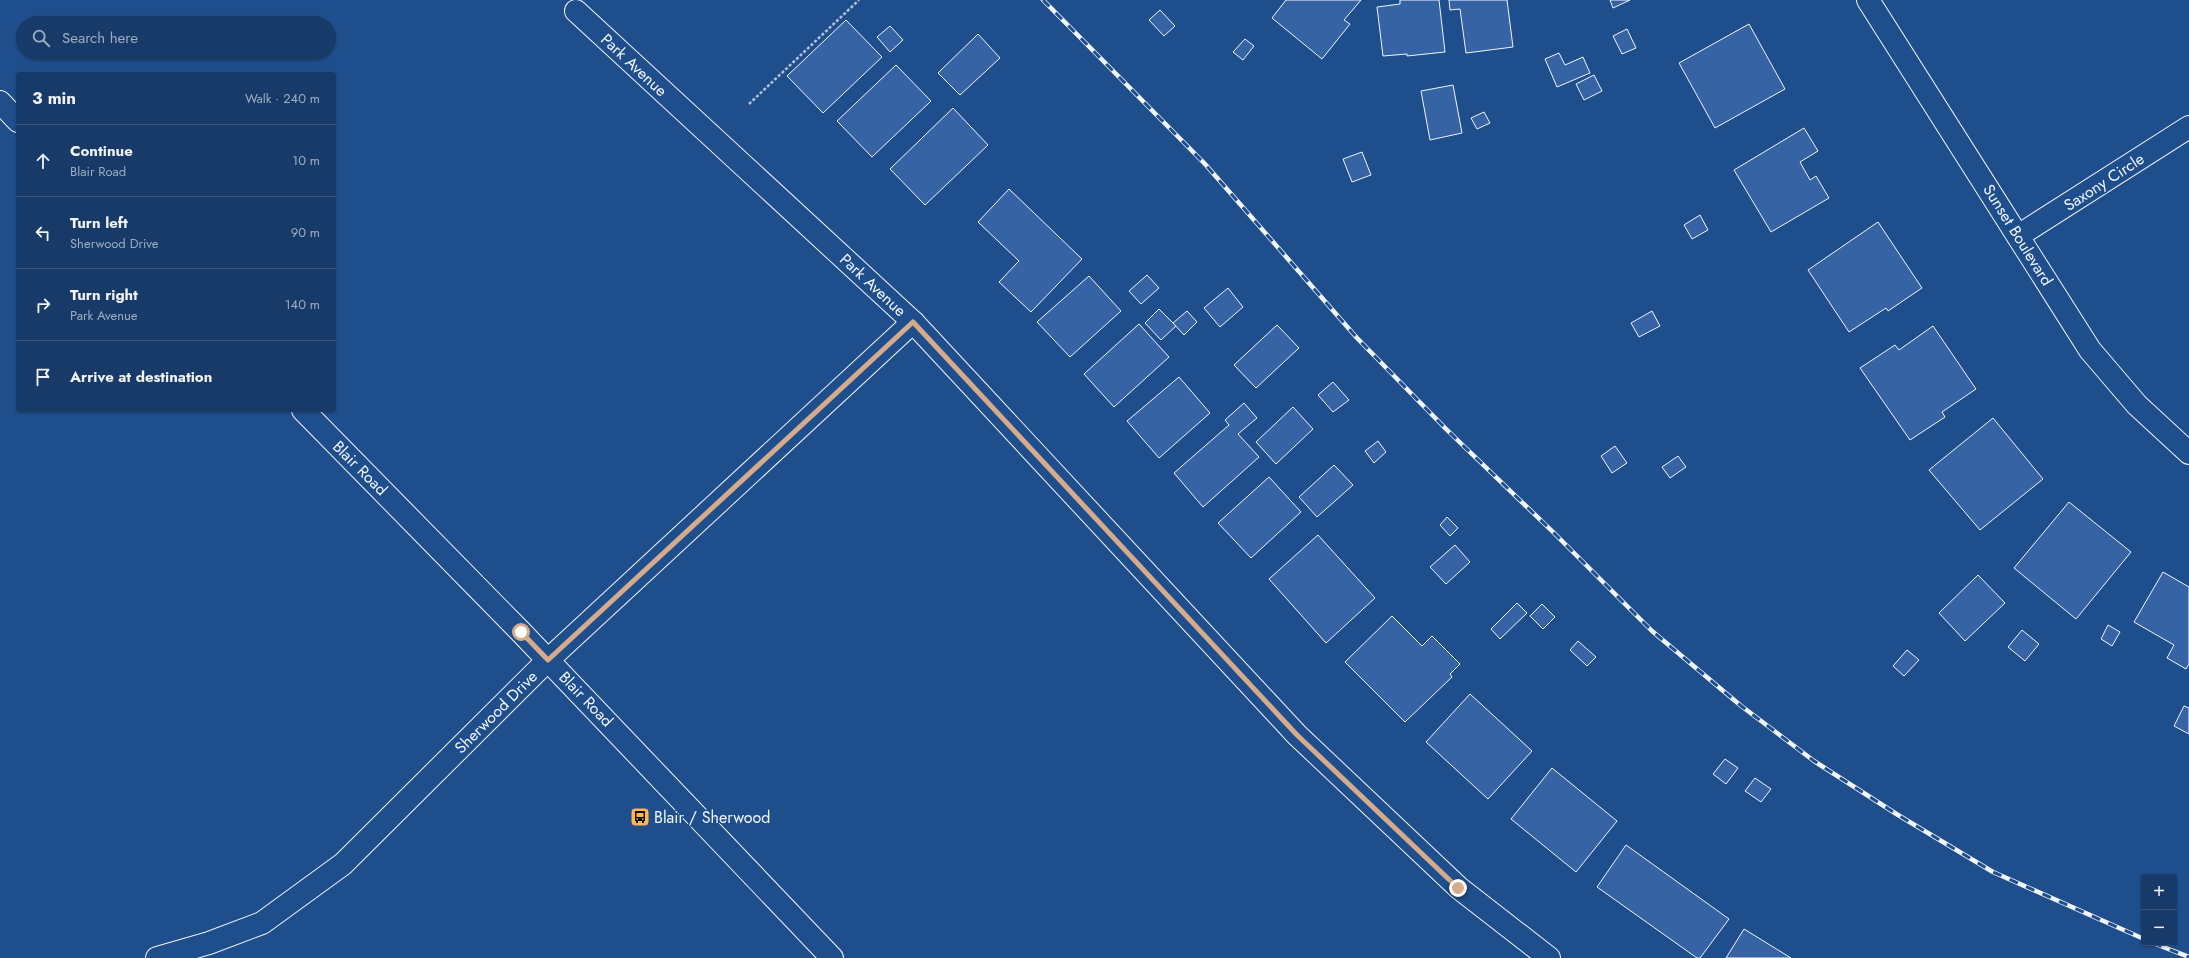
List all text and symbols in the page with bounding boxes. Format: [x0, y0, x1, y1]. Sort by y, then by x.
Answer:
search box [16, 16, 336, 60]
icon: search [30, 27, 52, 49]
text: Search here [62, 27, 138, 49]
street label: Park Avenue [596, 28, 672, 102]
text: 3 min [32, 86, 76, 110]
text: Walk · 240 m [245, 89, 320, 108]
text: Continue [70, 140, 133, 162]
street label: Saxony Circle [2059, 147, 2149, 217]
icon: ahead [32, 150, 54, 172]
text: 10 m [292, 151, 320, 170]
text: Blair Road [70, 162, 126, 181]
street label: Sunset Boulevard [1978, 180, 2058, 290]
text: Turn left [70, 212, 128, 234]
icon: left [32, 222, 54, 244]
text: 90 m [291, 223, 320, 242]
text: Sherwood Drive [70, 234, 159, 253]
street label: Park Avenue [835, 248, 911, 322]
text: Turn right [70, 284, 138, 306]
icon: right [32, 294, 54, 316]
text: 140 m [285, 295, 320, 314]
text: Park Avenue [70, 306, 138, 325]
icon: arrive [32, 366, 54, 388]
text: Arrive at destination [70, 366, 212, 388]
street label: Blair Road [327, 435, 393, 501]
route start [512, 623, 530, 641]
street label: Sherwood Drive [449, 665, 543, 759]
street label: Blair Road [554, 666, 618, 732]
bus stop icon: Blair / Sherwood [629, 806, 651, 828]
place label: Blair / Sherwood [654, 806, 770, 829]
map controls [2141, 874, 2177, 946]
button: + [2141, 874, 2177, 910]
route end [1449, 879, 1467, 897]
button: − [2141, 910, 2177, 946]

